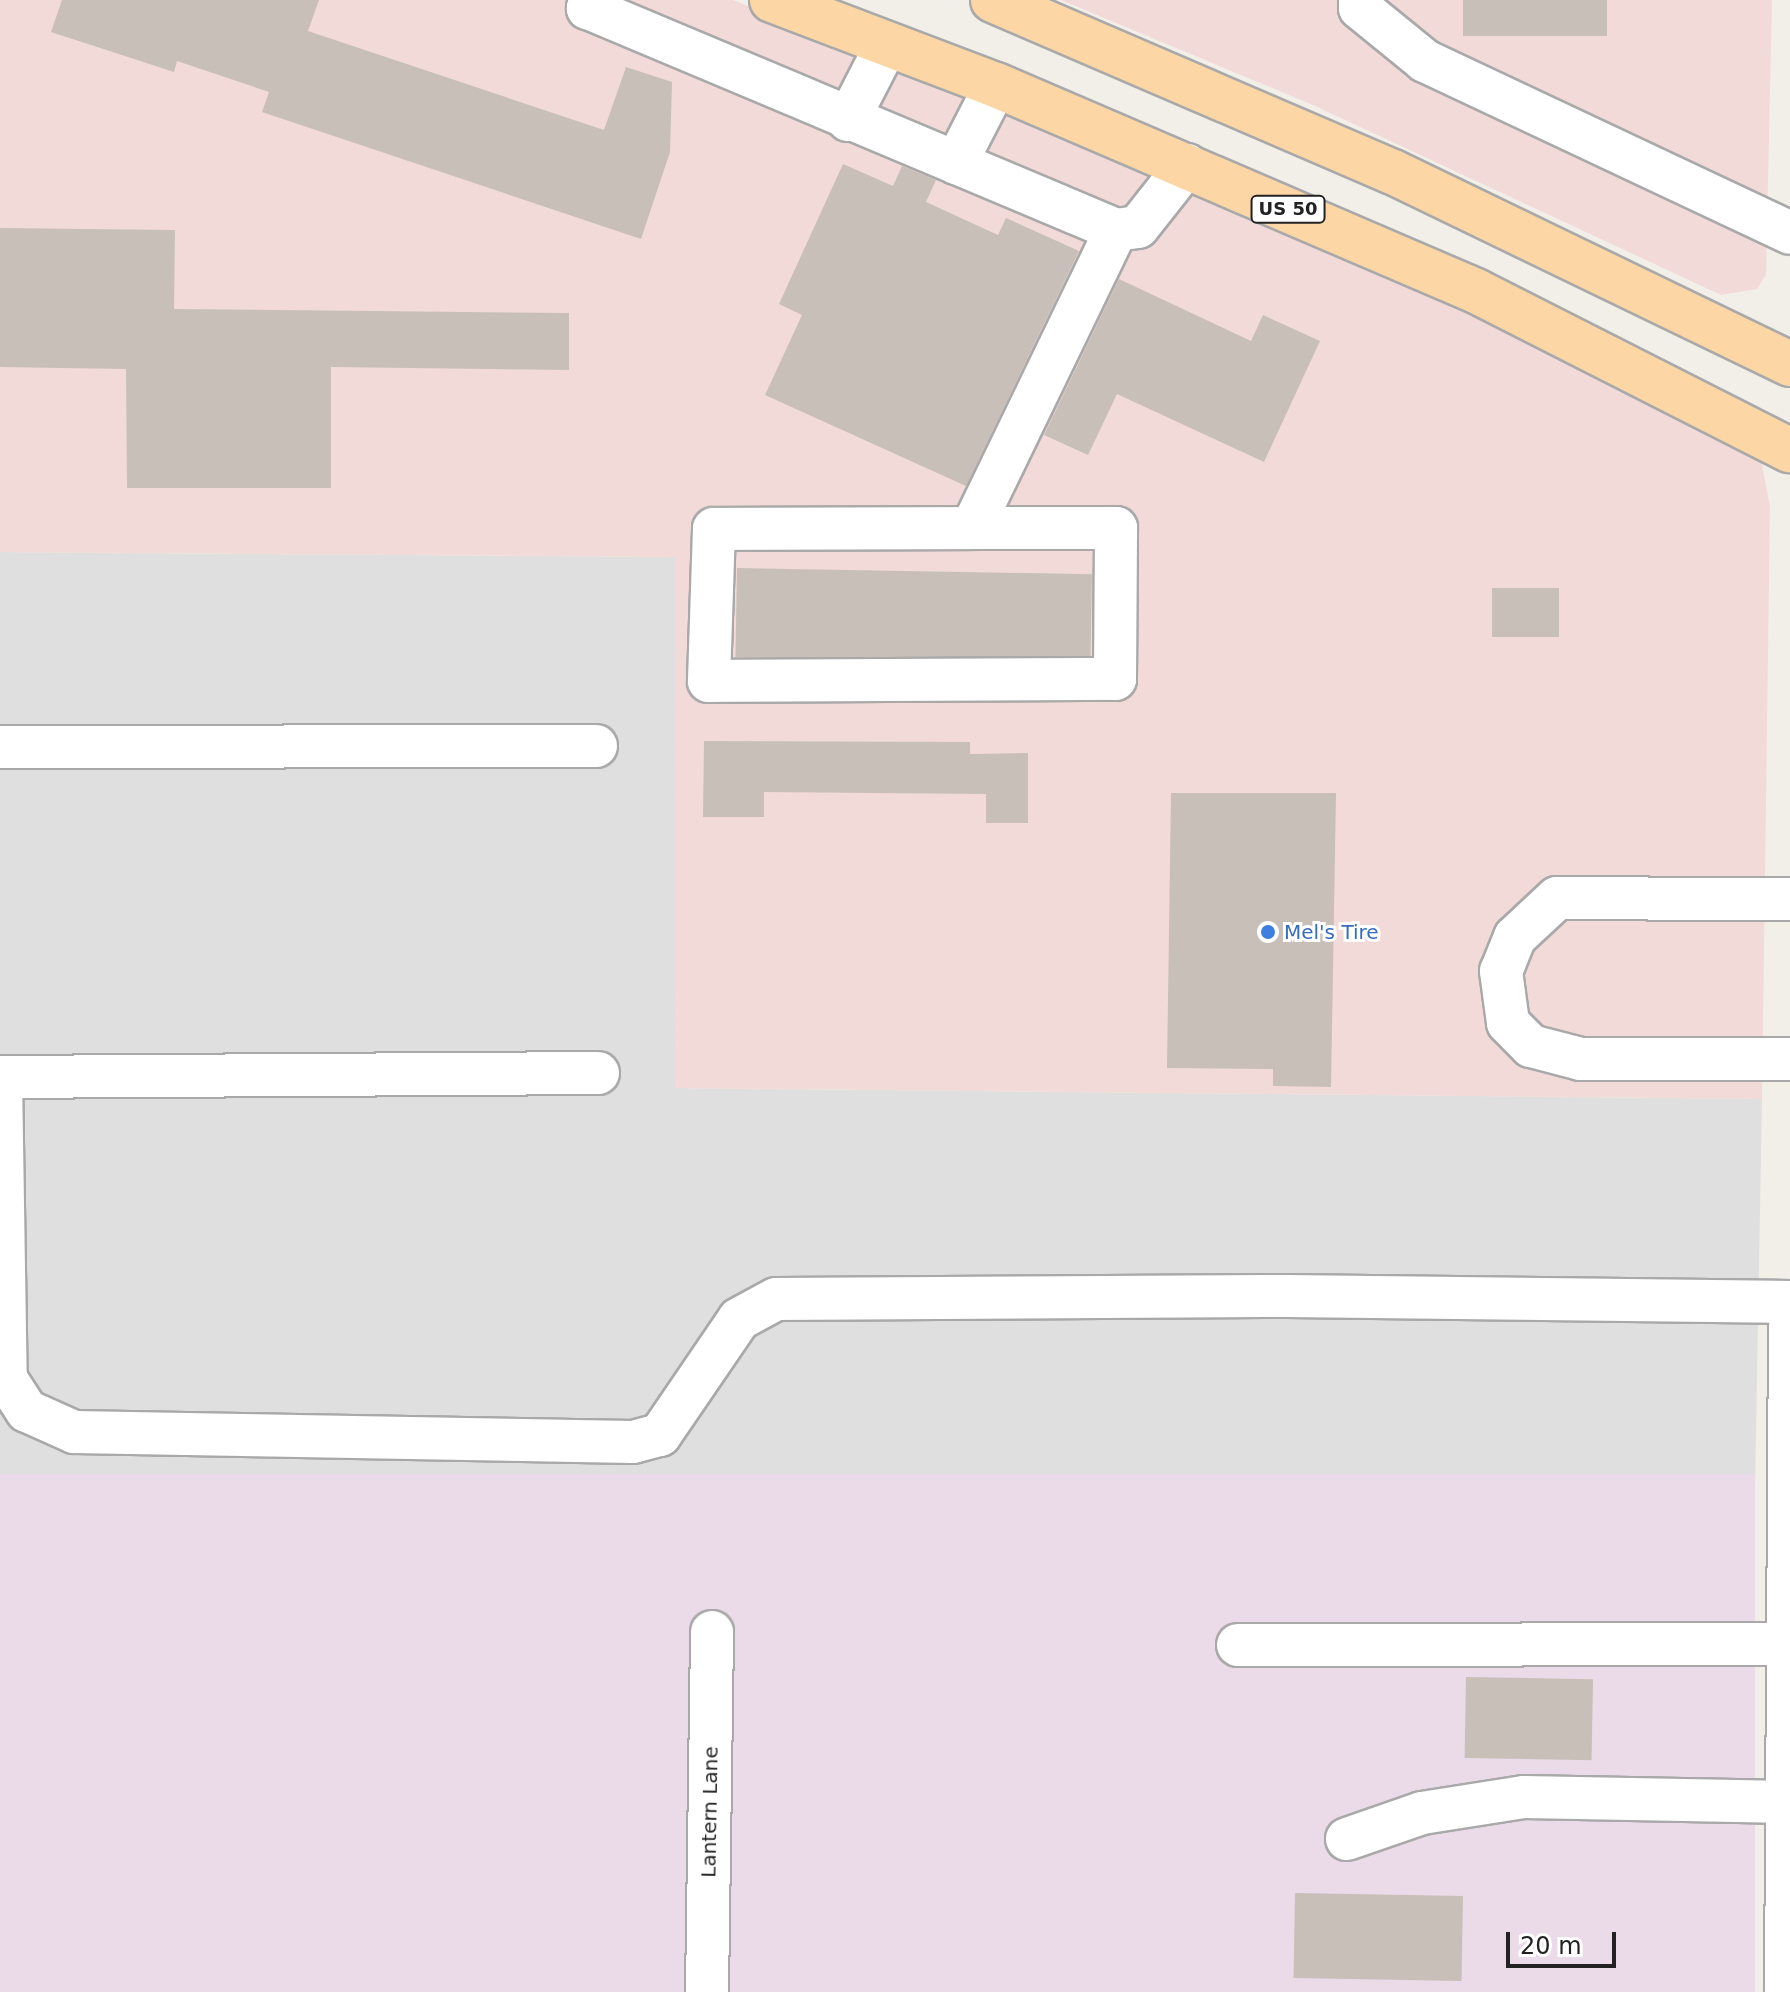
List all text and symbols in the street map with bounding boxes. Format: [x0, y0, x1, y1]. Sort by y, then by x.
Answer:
road number: US 50 [1250, 195, 1326, 223]
place label: Mel's Tire [1284, 920, 1379, 944]
marker: Mel's Tire [1259, 923, 1277, 941]
street label: Lantern Lane [697, 1746, 723, 1878]
scale bar [1510, 1916, 1620, 1966]
text: 20 m [1520, 1932, 1582, 1960]

